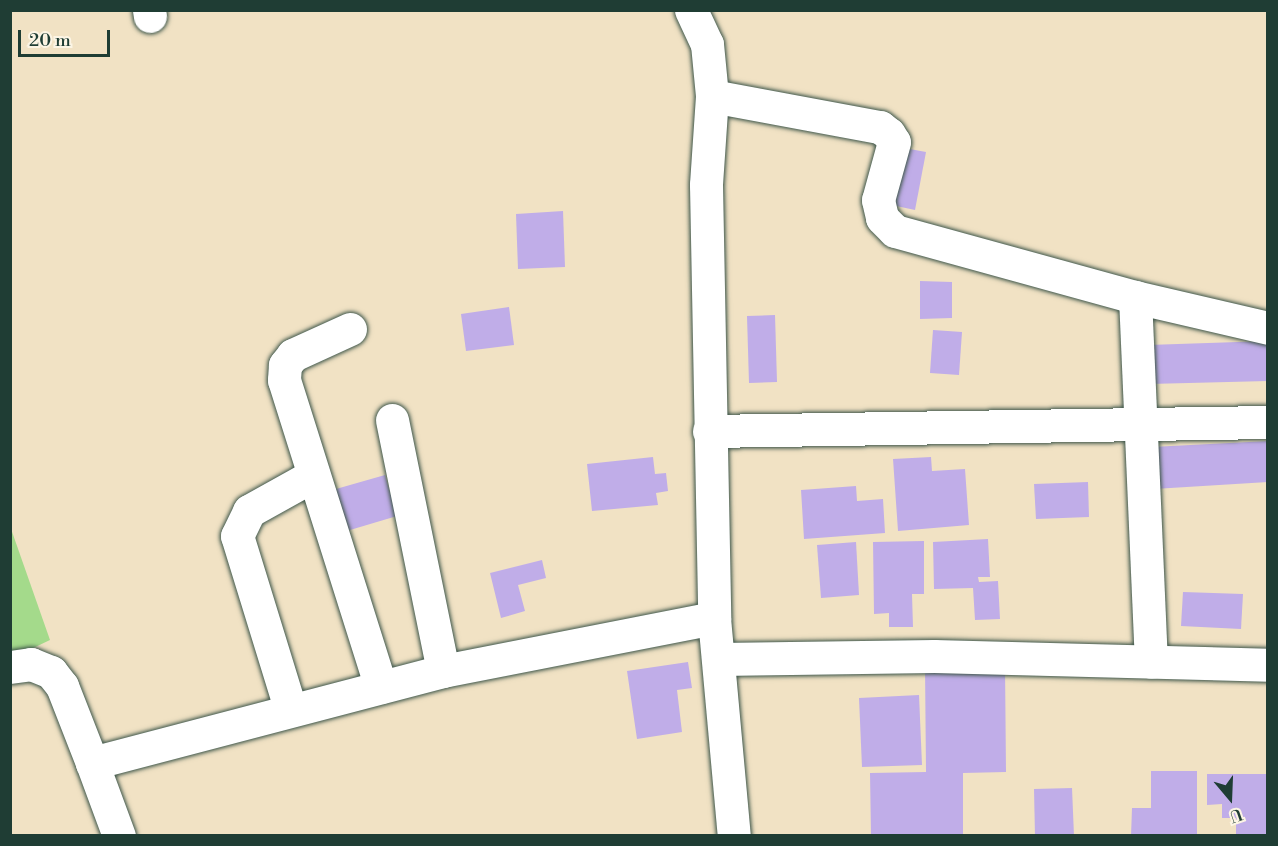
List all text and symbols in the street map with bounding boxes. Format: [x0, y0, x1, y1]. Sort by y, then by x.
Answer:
scale bar [21, 18, 112, 56]
text: 20 m [29, 29, 71, 52]
north arrow [1200, 768, 1260, 828]
text: U [1227, 804, 1245, 826]

